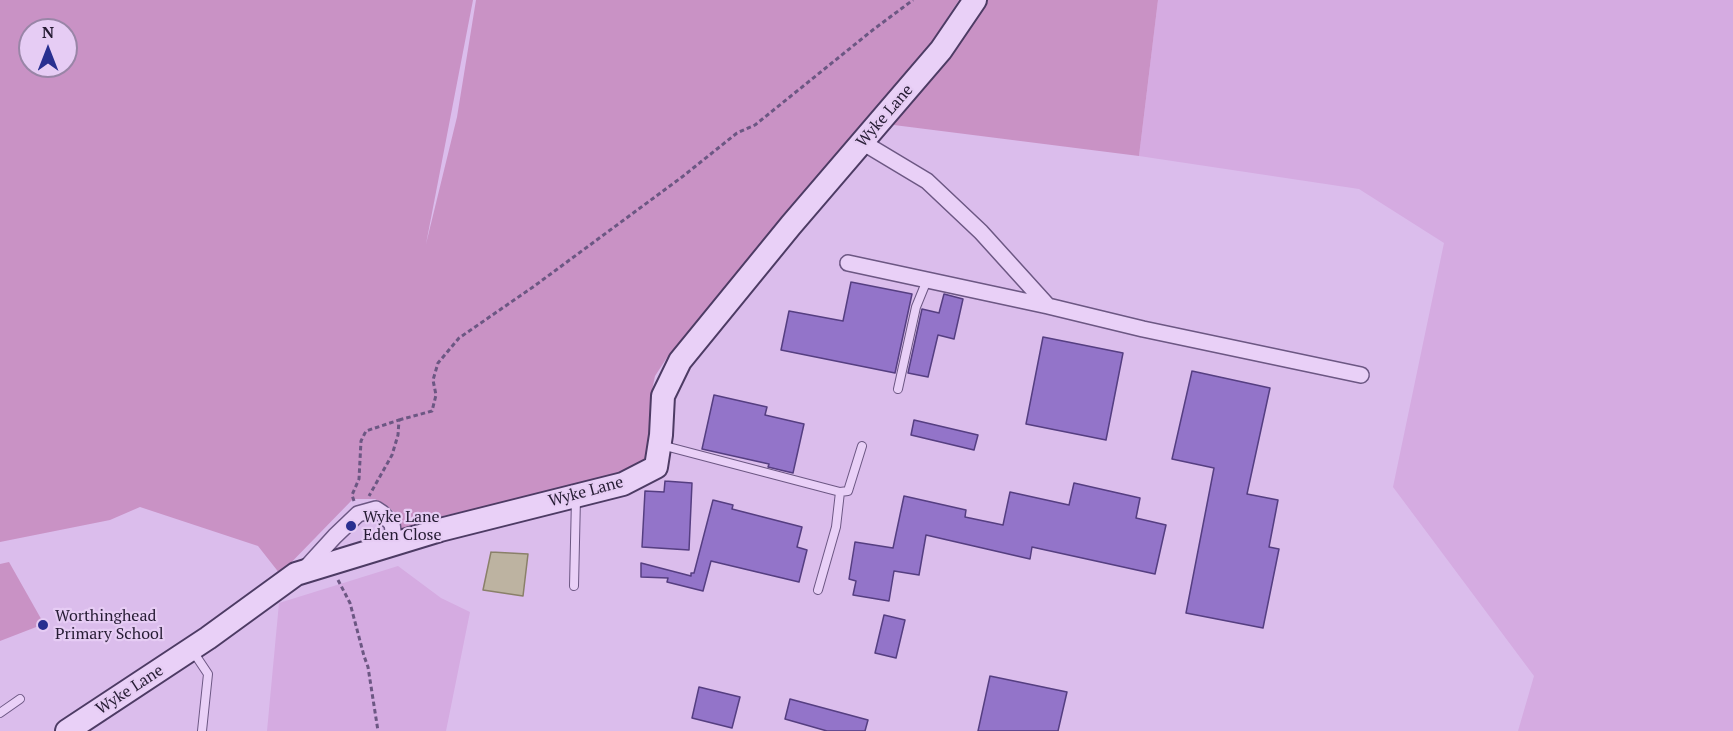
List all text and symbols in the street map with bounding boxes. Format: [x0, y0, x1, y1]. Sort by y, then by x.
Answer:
north arrow [18, 18, 78, 78]
text: N [42, 21, 54, 43]
street label: Wyke Lane [853, 81, 917, 151]
street label: Wyke Lane [547, 473, 625, 511]
place label: Wyke Lane Eden Close [363, 507, 442, 545]
marker: Wyke Lane Eden Close [344, 519, 358, 533]
place label: Worthinghead Primary School [55, 606, 164, 644]
marker: Worthinghead Primary School [36, 618, 50, 632]
street label: Wyke Lane [93, 661, 167, 719]

